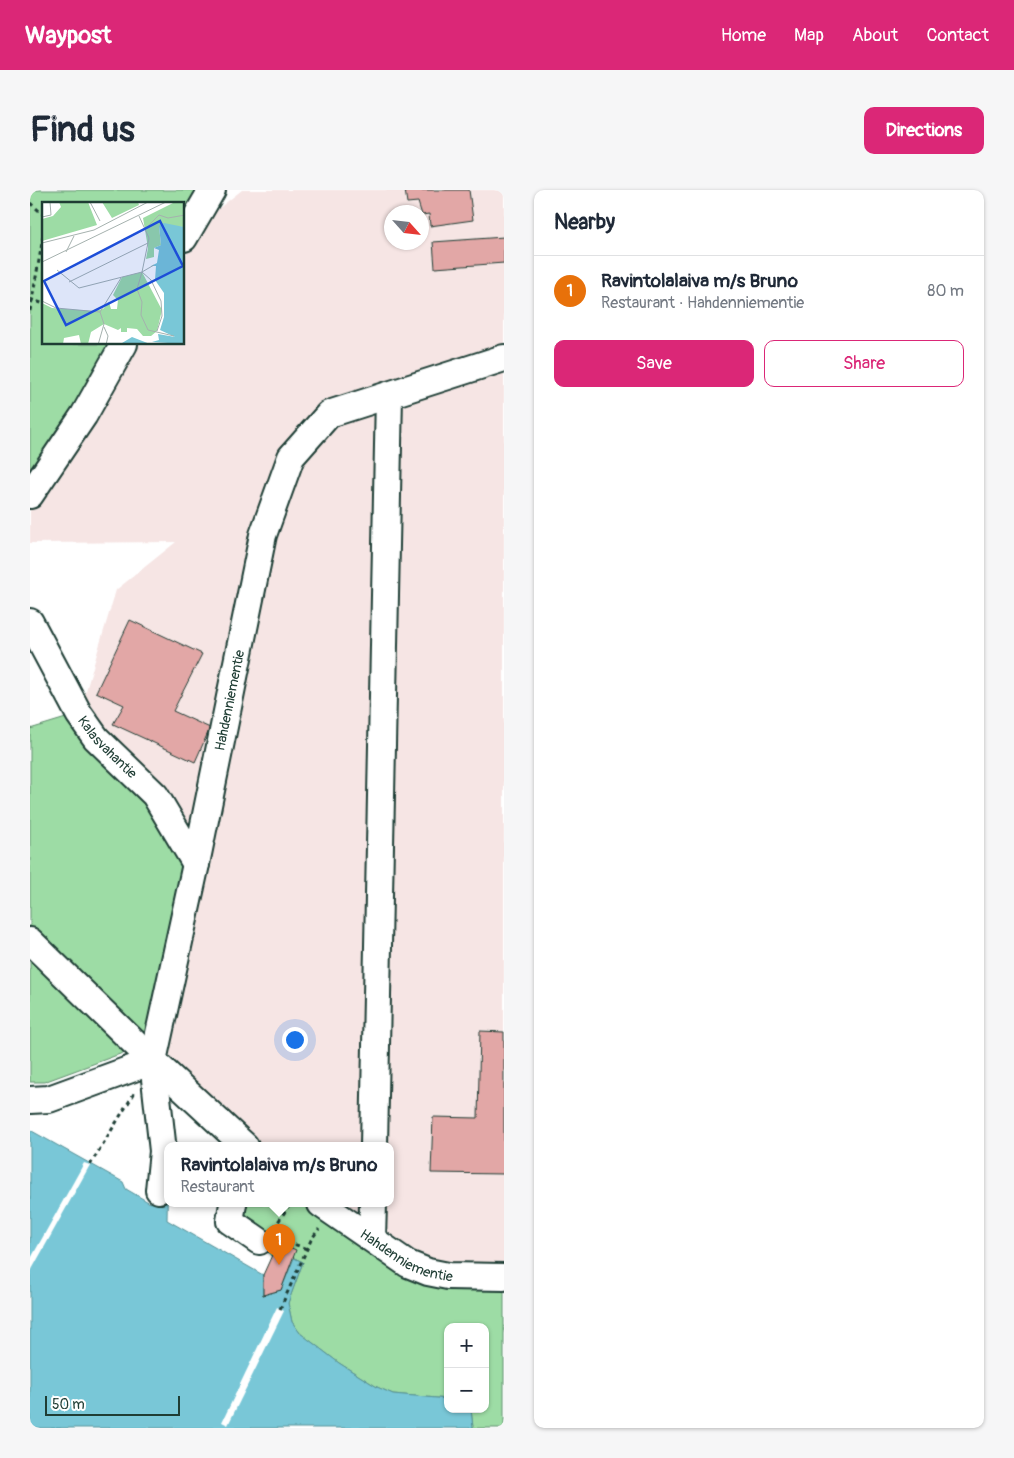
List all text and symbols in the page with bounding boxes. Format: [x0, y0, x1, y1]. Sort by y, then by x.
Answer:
text: Waypost [25, 21, 112, 50]
text: Home [721, 24, 766, 47]
text: Map [794, 24, 824, 47]
text: About [852, 24, 898, 47]
text: Contact [926, 24, 989, 47]
button: Directions [864, 107, 984, 154]
text: Find us [30, 108, 135, 152]
inset map [42, 202, 185, 345]
north arrow [384, 205, 429, 250]
text: Nearby [554, 209, 615, 236]
text: Ravintolalaiva m/s Bruno [601, 269, 798, 293]
text: 1 [567, 281, 573, 301]
text: 80 m [927, 281, 964, 301]
text: Restaurant · Hahdenniementie [601, 293, 804, 313]
button: Save [554, 340, 754, 387]
button: Share [764, 340, 964, 387]
street label: Hahdenniementie [211, 648, 248, 752]
street label: Kalasvahantie [74, 713, 141, 782]
your location [282, 1027, 308, 1053]
popup [164, 1142, 394, 1207]
text: Ravintolalaiva m/s Bruno [181, 1153, 377, 1177]
text: Restaurant [181, 1177, 254, 1197]
pin: 1 [263, 1224, 295, 1265]
street label: Hahdenniementie [357, 1226, 453, 1285]
map controls [444, 1323, 489, 1413]
button: + [444, 1323, 489, 1368]
button: − [444, 1368, 489, 1413]
scale bar [45, 1393, 180, 1416]
text: 50 m [52, 1396, 85, 1413]

